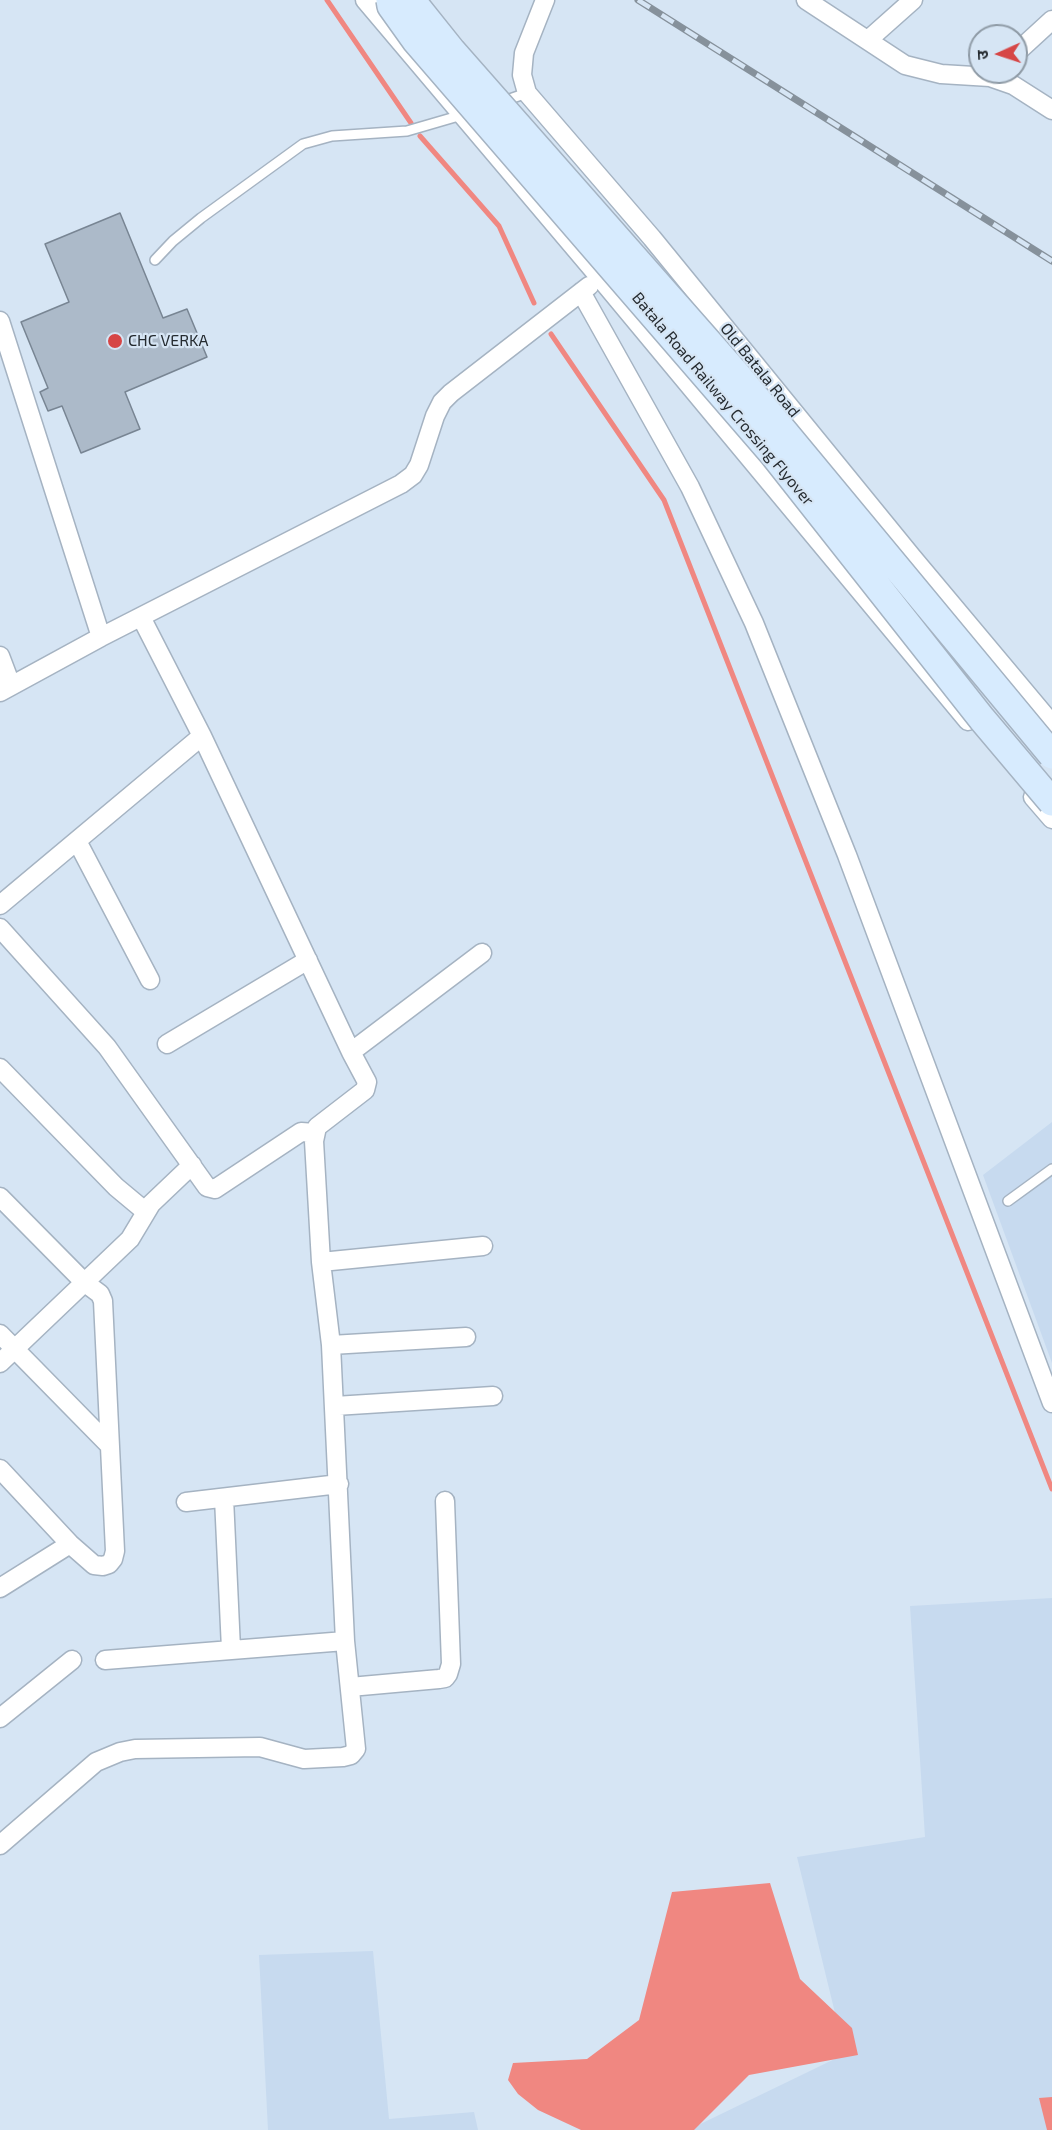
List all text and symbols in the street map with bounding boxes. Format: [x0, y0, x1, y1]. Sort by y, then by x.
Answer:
north arrow [968, 24, 1028, 84]
text: उ [972, 50, 991, 60]
street label: Batala Road Railway Crossing Flyover [628, 288, 818, 510]
street label: Old Batala Road [716, 319, 804, 421]
place label: CHC VERKA [128, 331, 208, 351]
marker: CHC VERKA [106, 332, 124, 350]

